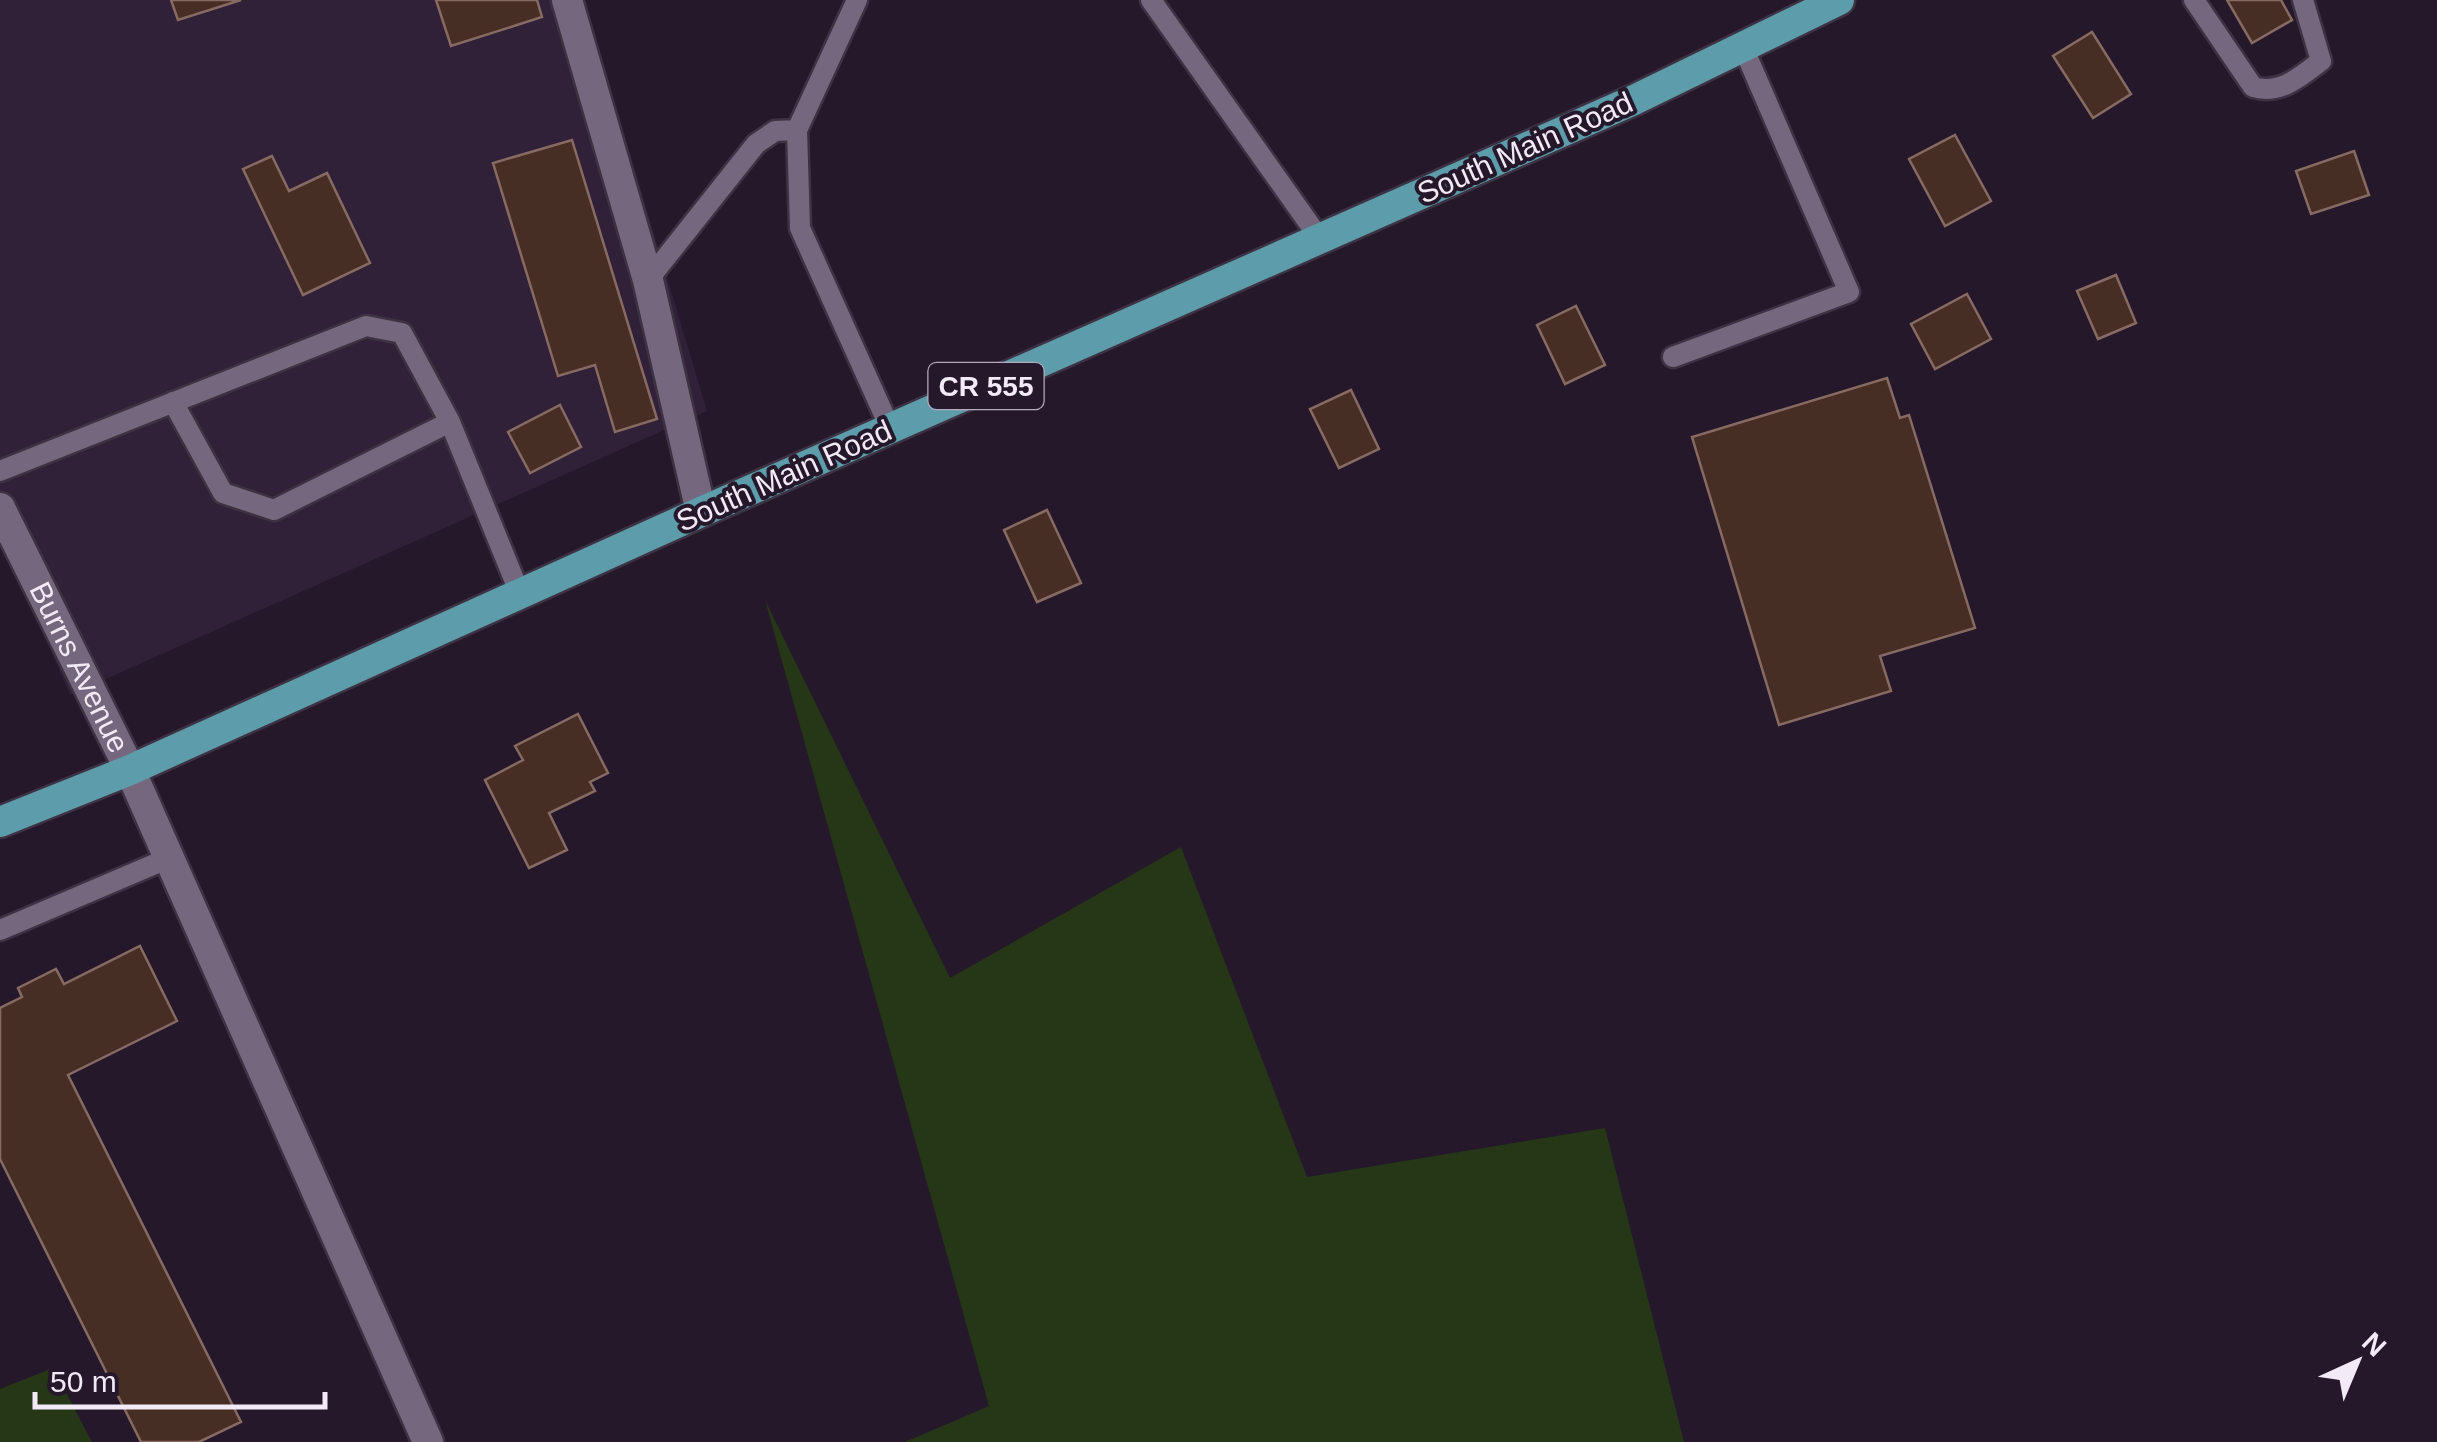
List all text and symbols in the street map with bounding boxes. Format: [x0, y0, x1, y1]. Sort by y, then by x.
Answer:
street label: South Main Road [1412, 85, 1637, 210]
road number: CR 555 [928, 363, 1044, 409]
street label: South Main Road [671, 413, 896, 538]
street label: Burns Avenue [23, 576, 136, 758]
north arrow [2307, 1312, 2407, 1412]
text: N [2356, 1326, 2392, 1363]
scale bar [35, 1347, 325, 1409]
text: 50 m [50, 1365, 117, 1398]

